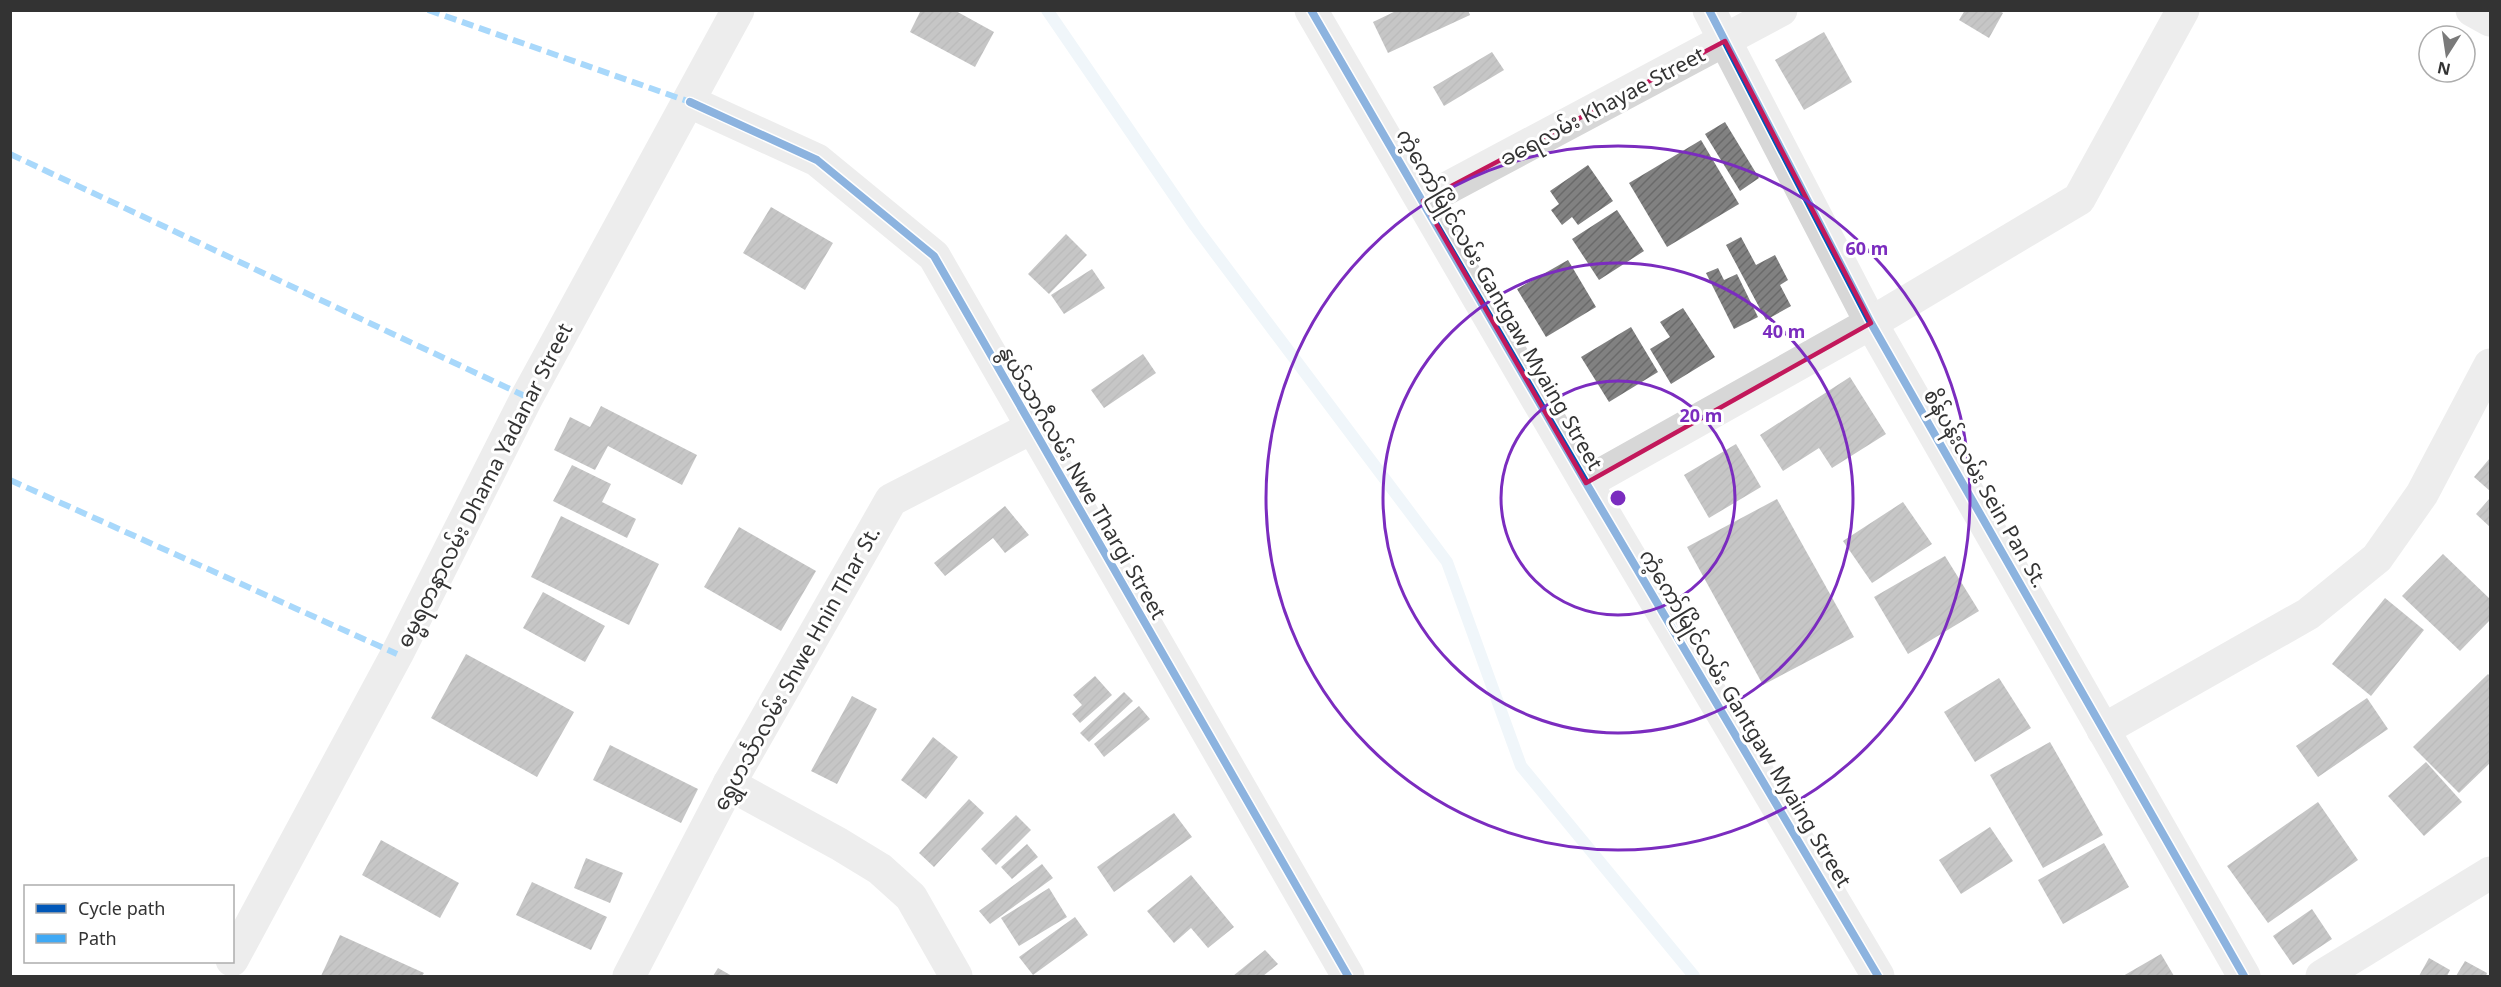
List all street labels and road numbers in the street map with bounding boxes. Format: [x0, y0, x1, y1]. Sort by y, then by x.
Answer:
street label: ခရေလမ်း Khayae Street [1494, 39, 1712, 176]
street label: ကံ့ကော်မြိုင်လမ်း Gantgaw Myaing Street [1387, 123, 1611, 477]
street label: ဓမ္မရတနာလမ်း Dhama Yadanar Street [389, 317, 582, 654]
street label: နွယ်သာဂီလမ်း Nwe Thargi Street [990, 339, 1174, 626]
street label: စိန်ပန်းလမ်း Sein Pan St. [1914, 383, 2055, 594]
street label: ရွှေဟင်္သာလမ်း Shwe Hnin Thar St. [705, 520, 890, 817]
street label: ကံ့ကော်မြိုင်လမ်း Gantgaw Myaing Street [1630, 543, 1859, 895]

